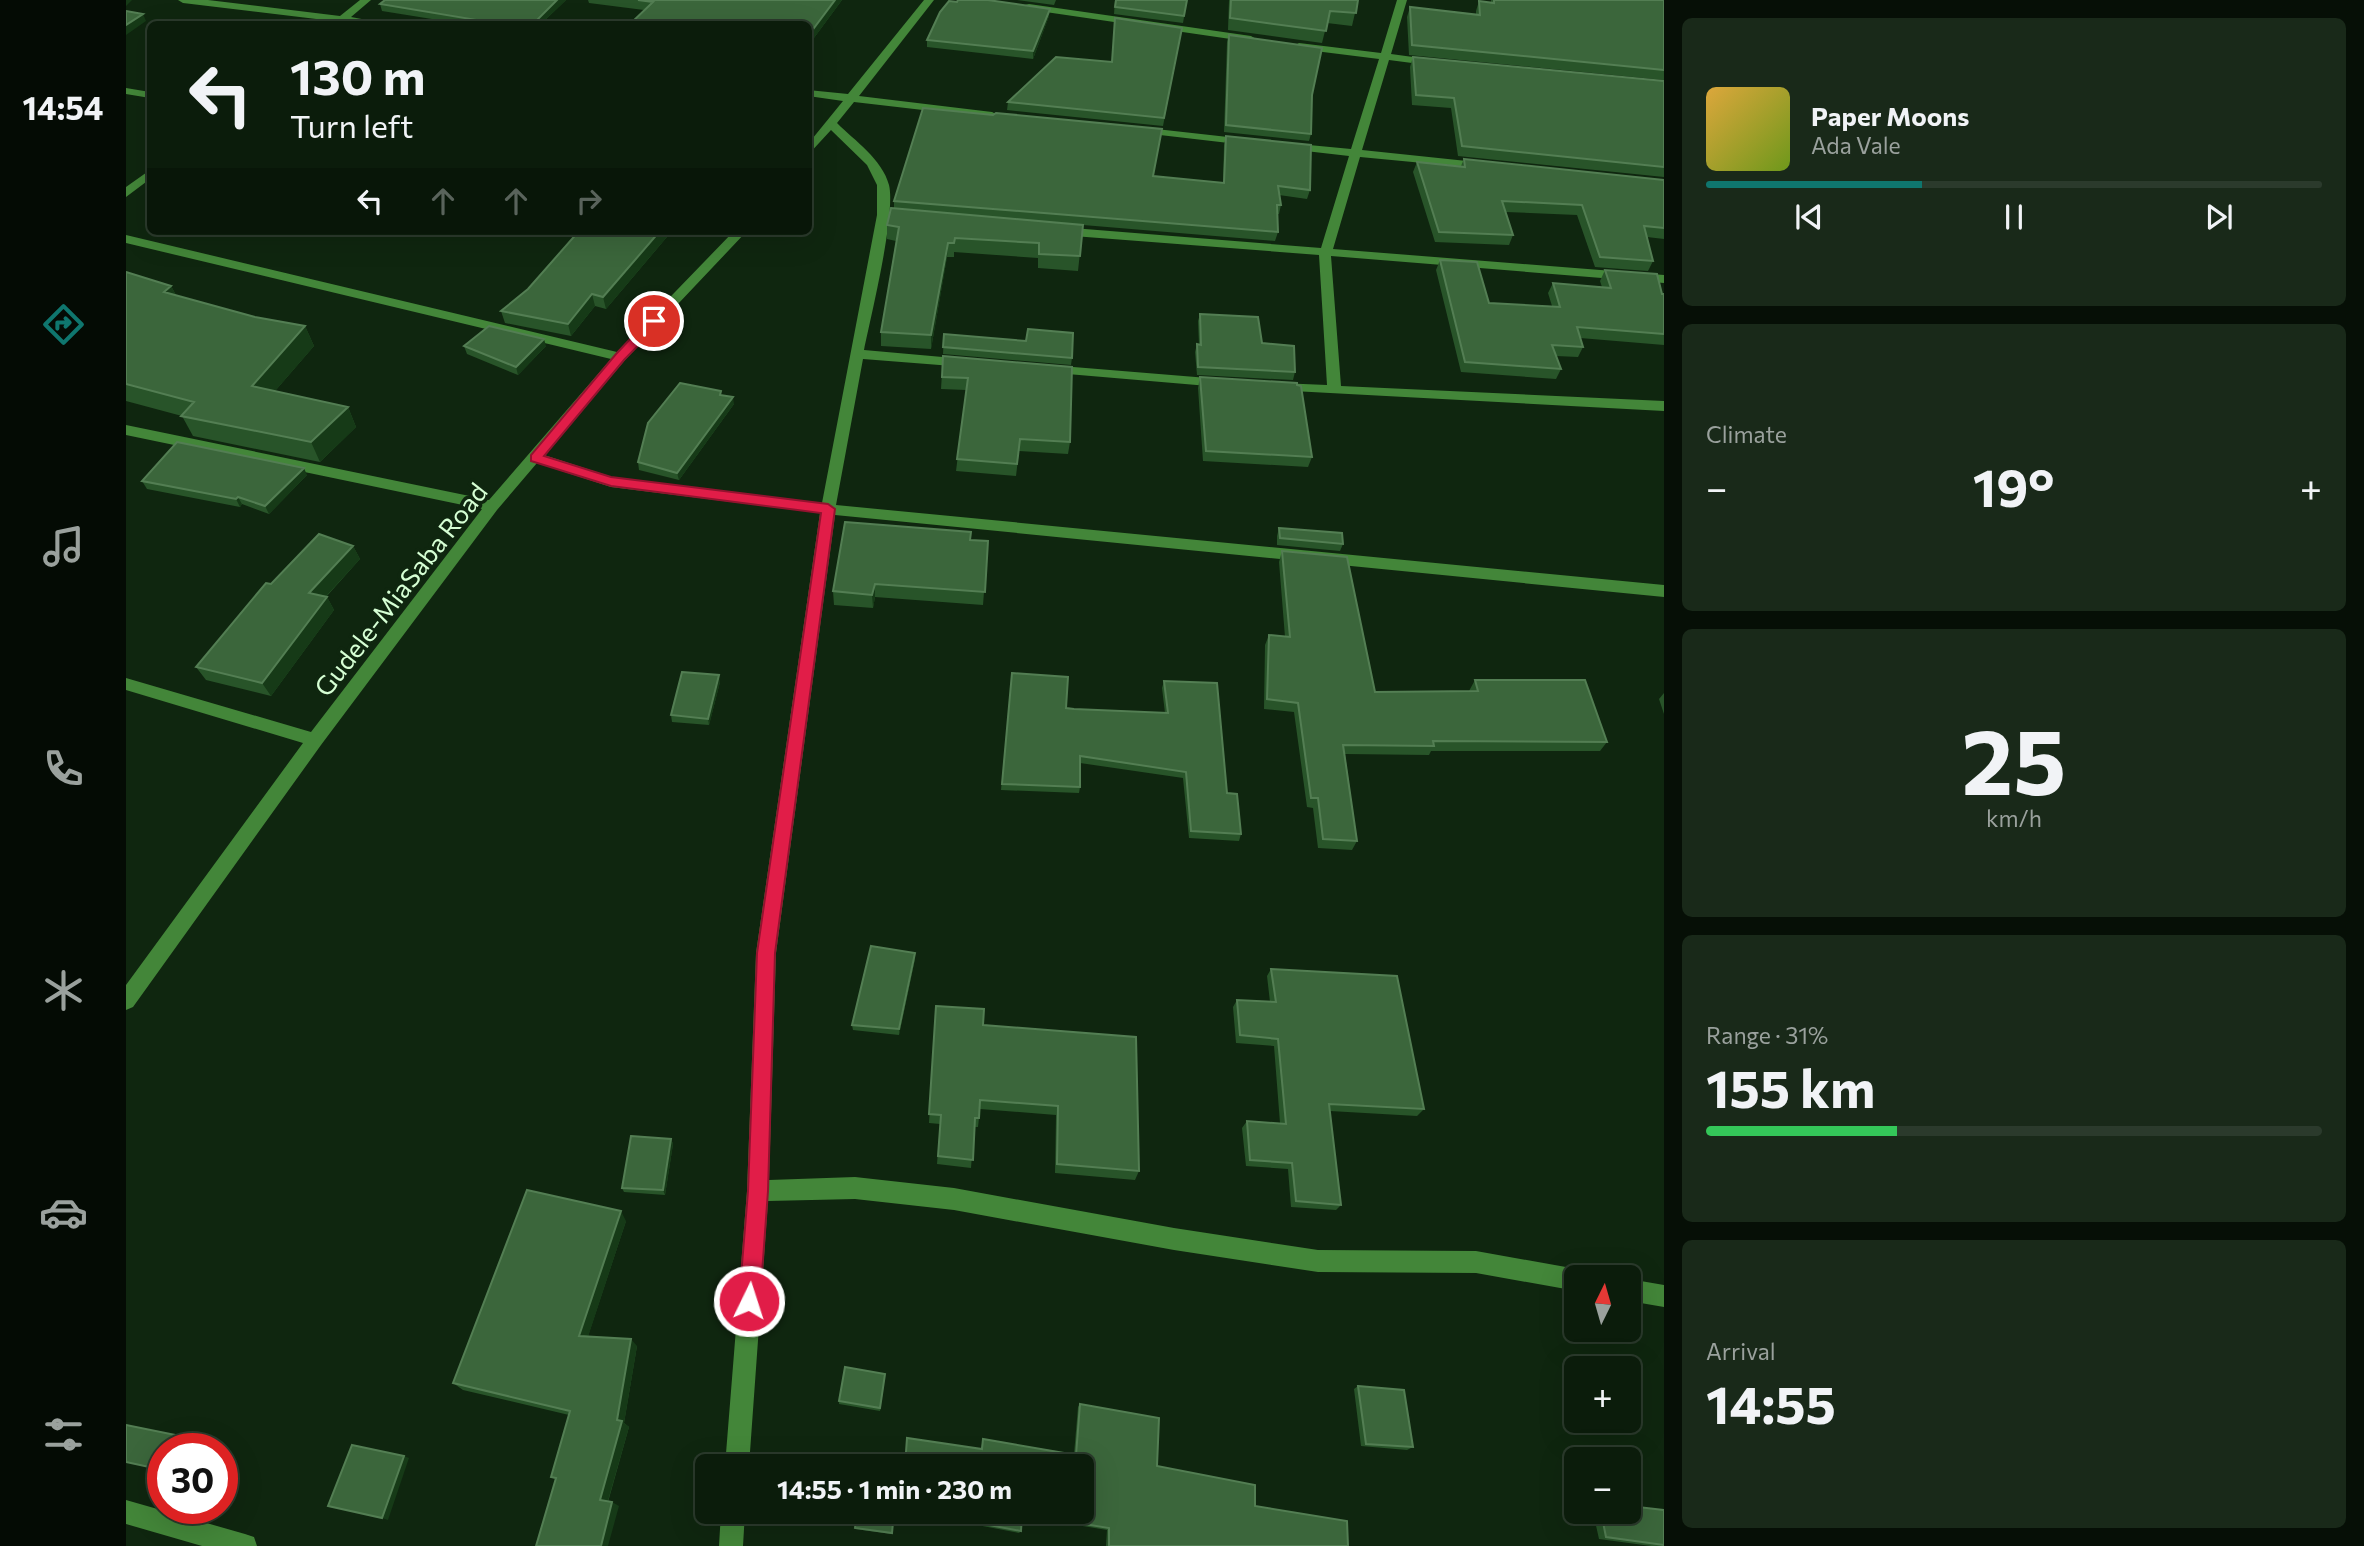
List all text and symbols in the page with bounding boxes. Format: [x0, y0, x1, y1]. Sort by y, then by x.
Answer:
text: 130 m [290, 45, 425, 105]
icon: left [175, 49, 266, 140]
text: 14:54 [23, 87, 103, 127]
text: Paper Moons [1811, 100, 1969, 131]
text: Turn left [290, 105, 414, 145]
text: Ada Vale [1811, 131, 1901, 159]
icon: left [351, 182, 389, 220]
icon: ahead [424, 182, 462, 220]
icon: ahead [497, 182, 535, 220]
icon: right [570, 182, 608, 220]
icon: previous [1790, 198, 1828, 236]
icon: pause [1995, 198, 2033, 236]
icon: next [2200, 198, 2238, 236]
pin [624, 291, 684, 351]
icon: directions [39, 300, 88, 349]
icon: arrive [635, 302, 673, 340]
text: Climate [1706, 420, 1787, 448]
text: 19° [1973, 454, 2054, 518]
text: − [1706, 463, 1728, 510]
text: + [2300, 463, 2322, 510]
street label: Gudele-MiaSaba Road [307, 476, 493, 702]
icon: music [39, 522, 88, 571]
text: 25 [1962, 702, 2066, 814]
icon: phone [39, 744, 88, 793]
text: km/h [1986, 804, 2042, 832]
icon: climate [39, 966, 88, 1015]
text: Range · 31% [1706, 1021, 1828, 1049]
text: 155 km [1706, 1055, 1875, 1119]
icon: car [39, 1188, 88, 1237]
position arrow [712, 1264, 786, 1338]
north arrow [1564, 1265, 1642, 1342]
map controls [1564, 1265, 1641, 1524]
text: Arrival [1706, 1337, 1776, 1365]
button: + [1564, 1356, 1641, 1433]
text: 14:55 [1706, 1371, 1836, 1435]
icon: filters [39, 1410, 88, 1459]
speed limit sign: 30 [147, 1433, 238, 1524]
button: − [1564, 1447, 1641, 1524]
text: 14:55 · 1 min · 230 m [777, 1473, 1012, 1504]

